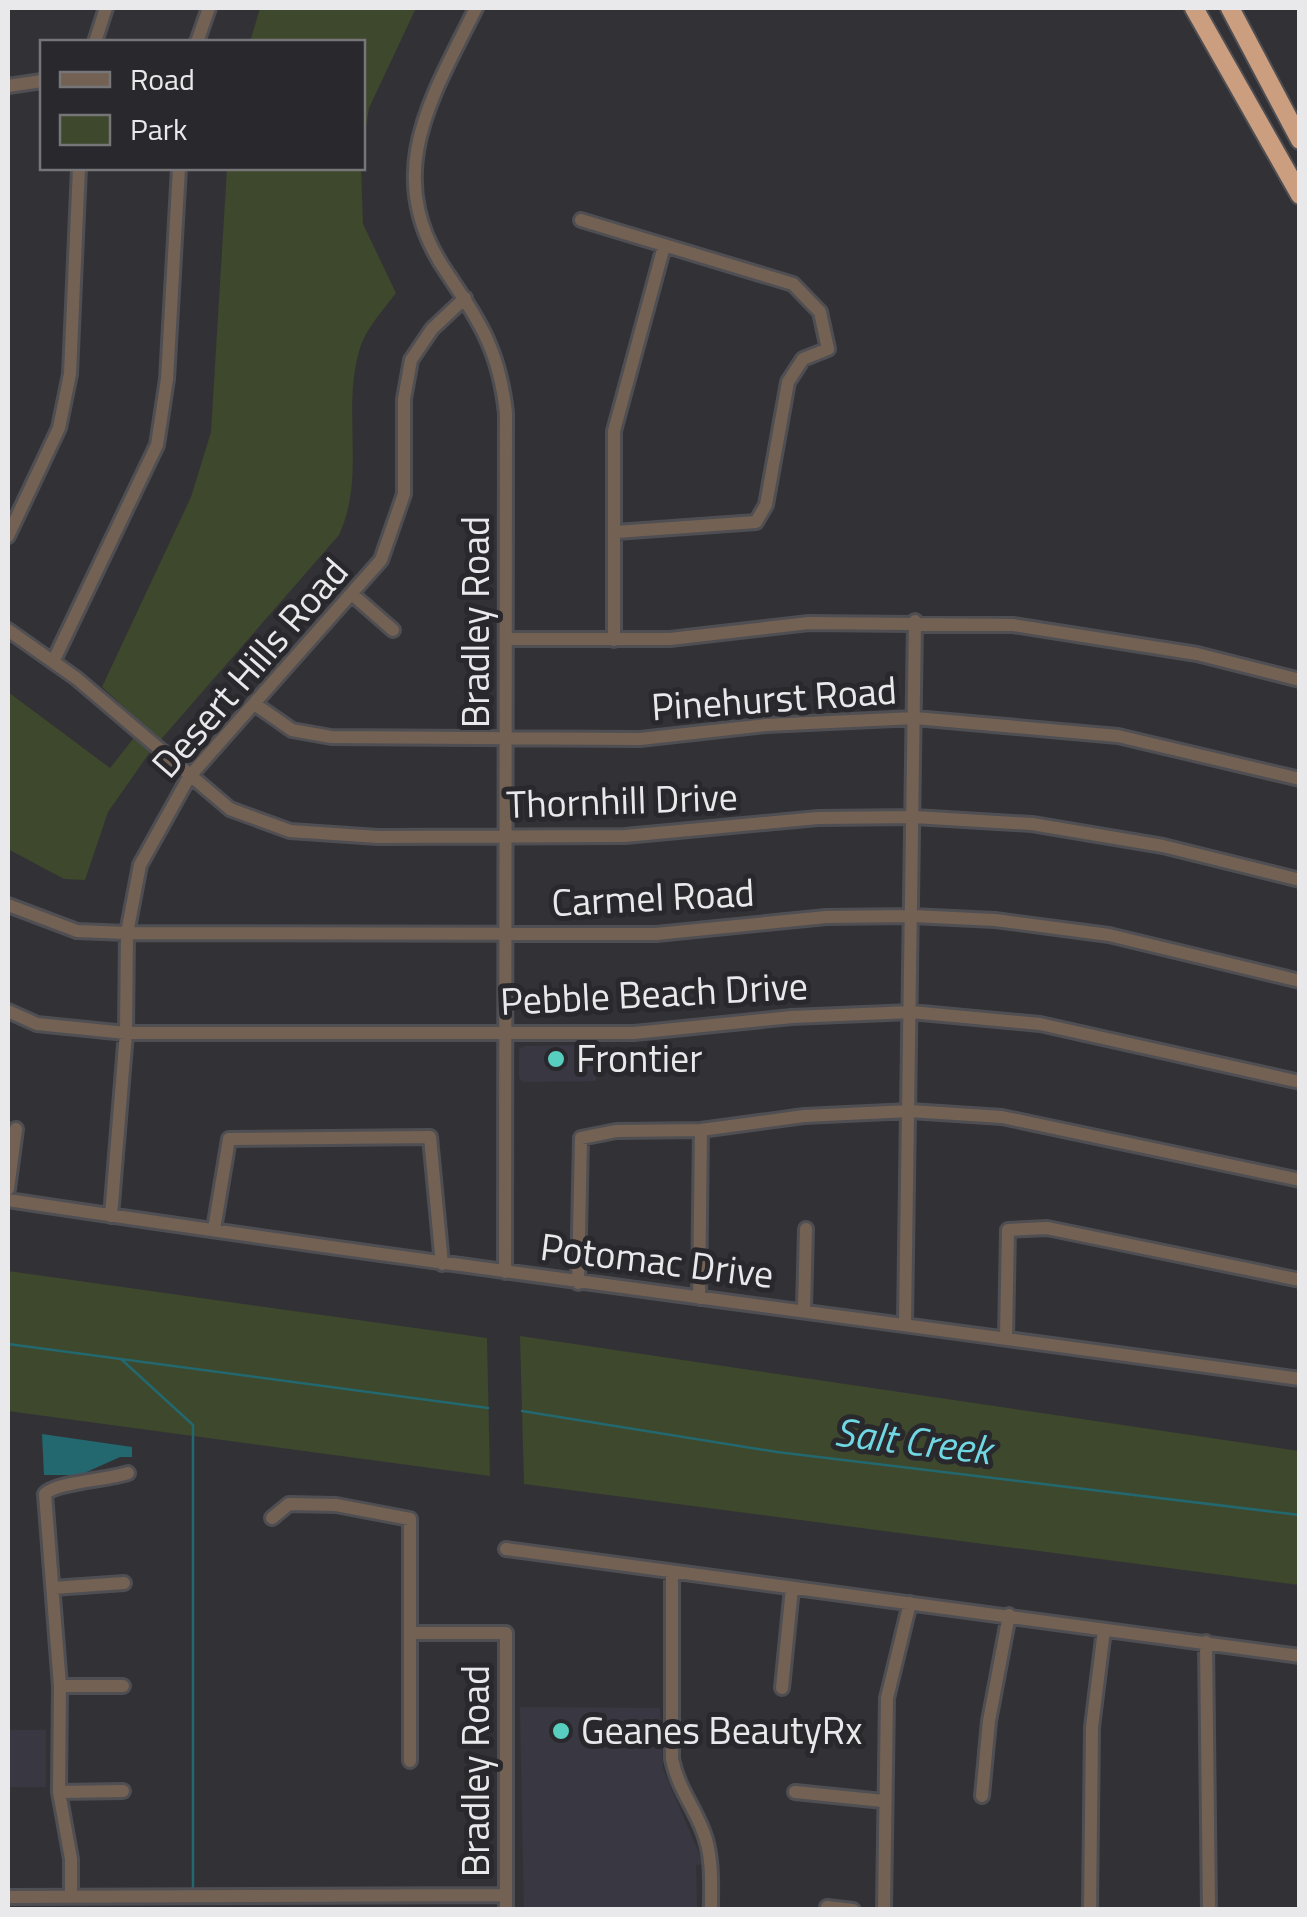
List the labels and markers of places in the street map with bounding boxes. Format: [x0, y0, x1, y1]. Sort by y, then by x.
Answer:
place label: Frontier [576, 1029, 702, 1087]
marker: Frontier [545, 1048, 567, 1070]
place label: Geanes BeautyRx [581, 1701, 862, 1759]
marker: Geanes BeautyRx [550, 1720, 572, 1742]

